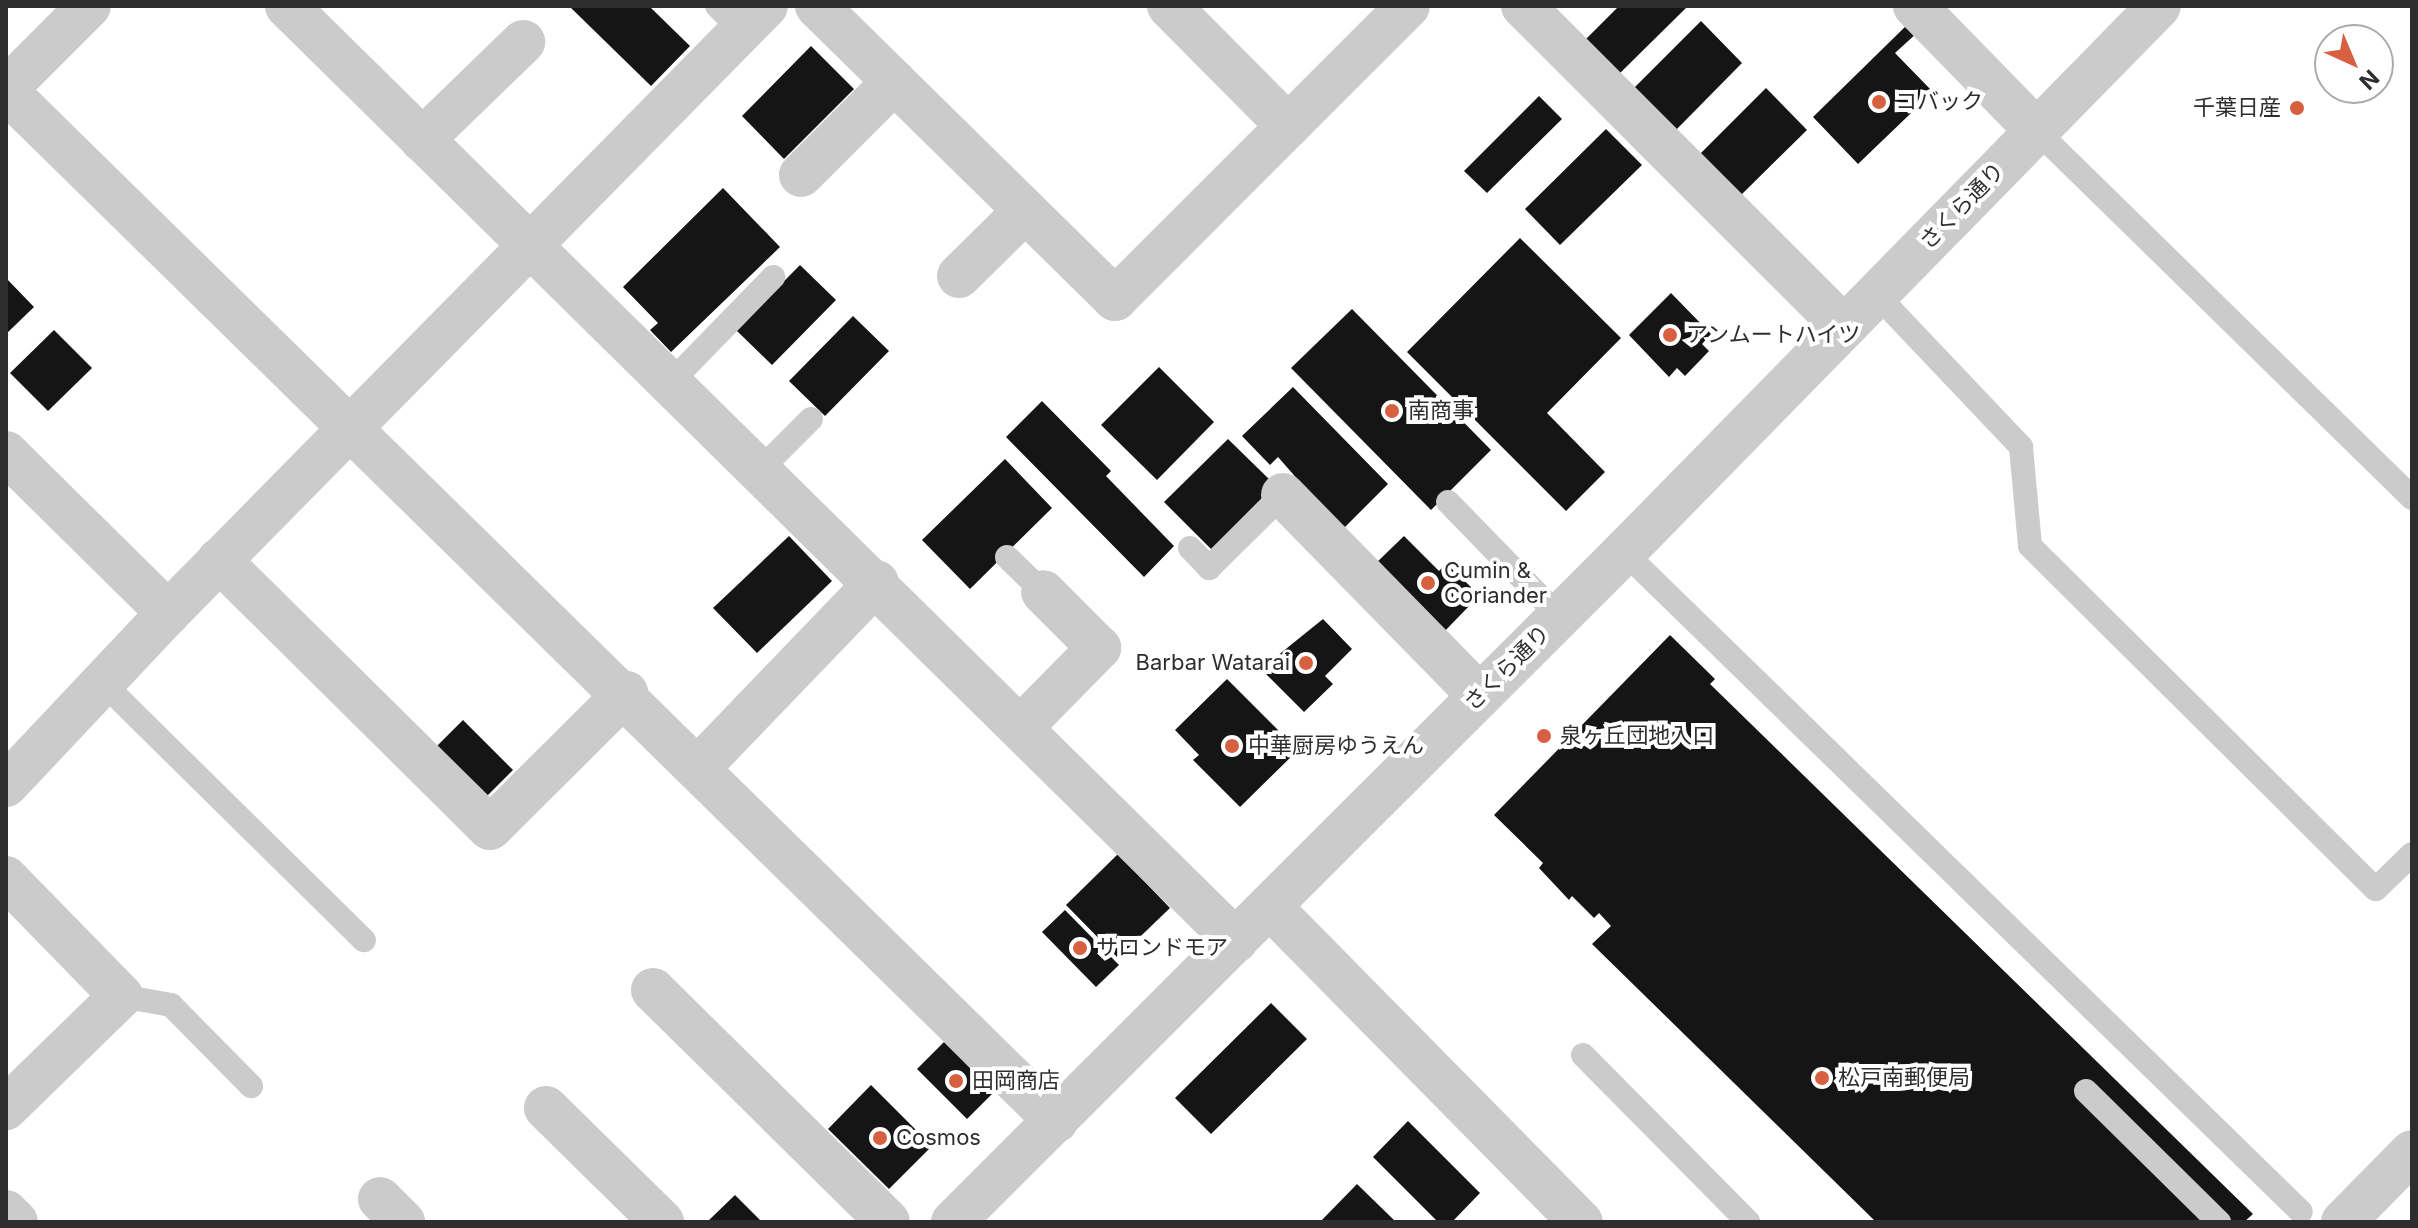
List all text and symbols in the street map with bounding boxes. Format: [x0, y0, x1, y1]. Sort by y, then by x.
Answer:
north arrow [2314, 24, 2394, 104]
text: N [2354, 65, 2384, 95]
place label: コバック [1895, 89, 1983, 115]
marker: コバック [1870, 93, 1888, 111]
place label: 千葉日産 [2193, 95, 2281, 121]
marker: 千葉日産 [2288, 99, 2306, 117]
street label: さくら通り [1914, 157, 2010, 255]
place label: アンムートハイツ [1686, 322, 1862, 348]
marker: アンムートハイツ [1661, 326, 1679, 344]
place label: 南商事 [1408, 398, 1474, 424]
marker: 南商事 [1383, 402, 1401, 420]
place label: Cumin & Coriander [1444, 557, 1547, 608]
marker: Cumin & Coriander [1419, 574, 1437, 592]
street label: さくら通り [1459, 620, 1555, 716]
place label: Barbar Watarai [1136, 650, 1290, 676]
marker: Barbar Watarai [1297, 654, 1315, 672]
place label: 泉ヶ丘団地入口 [1560, 723, 1714, 749]
marker: 泉ヶ丘団地入口 [1535, 727, 1553, 745]
place label: 中華厨房ゆうえん [1248, 733, 1424, 759]
marker: 中華厨房ゆうえん [1223, 737, 1241, 755]
place label: サロンドモア [1096, 935, 1228, 961]
marker: サロンドモア [1071, 939, 1089, 957]
place label: 松戸南郵便局 [1838, 1065, 1970, 1091]
place label: 田岡商店 [972, 1068, 1060, 1094]
marker: 松戸南郵便局 [1813, 1069, 1831, 1087]
marker: 田岡商店 [947, 1072, 965, 1090]
place label: Cosmos [896, 1125, 981, 1151]
marker: Cosmos [871, 1129, 889, 1147]

